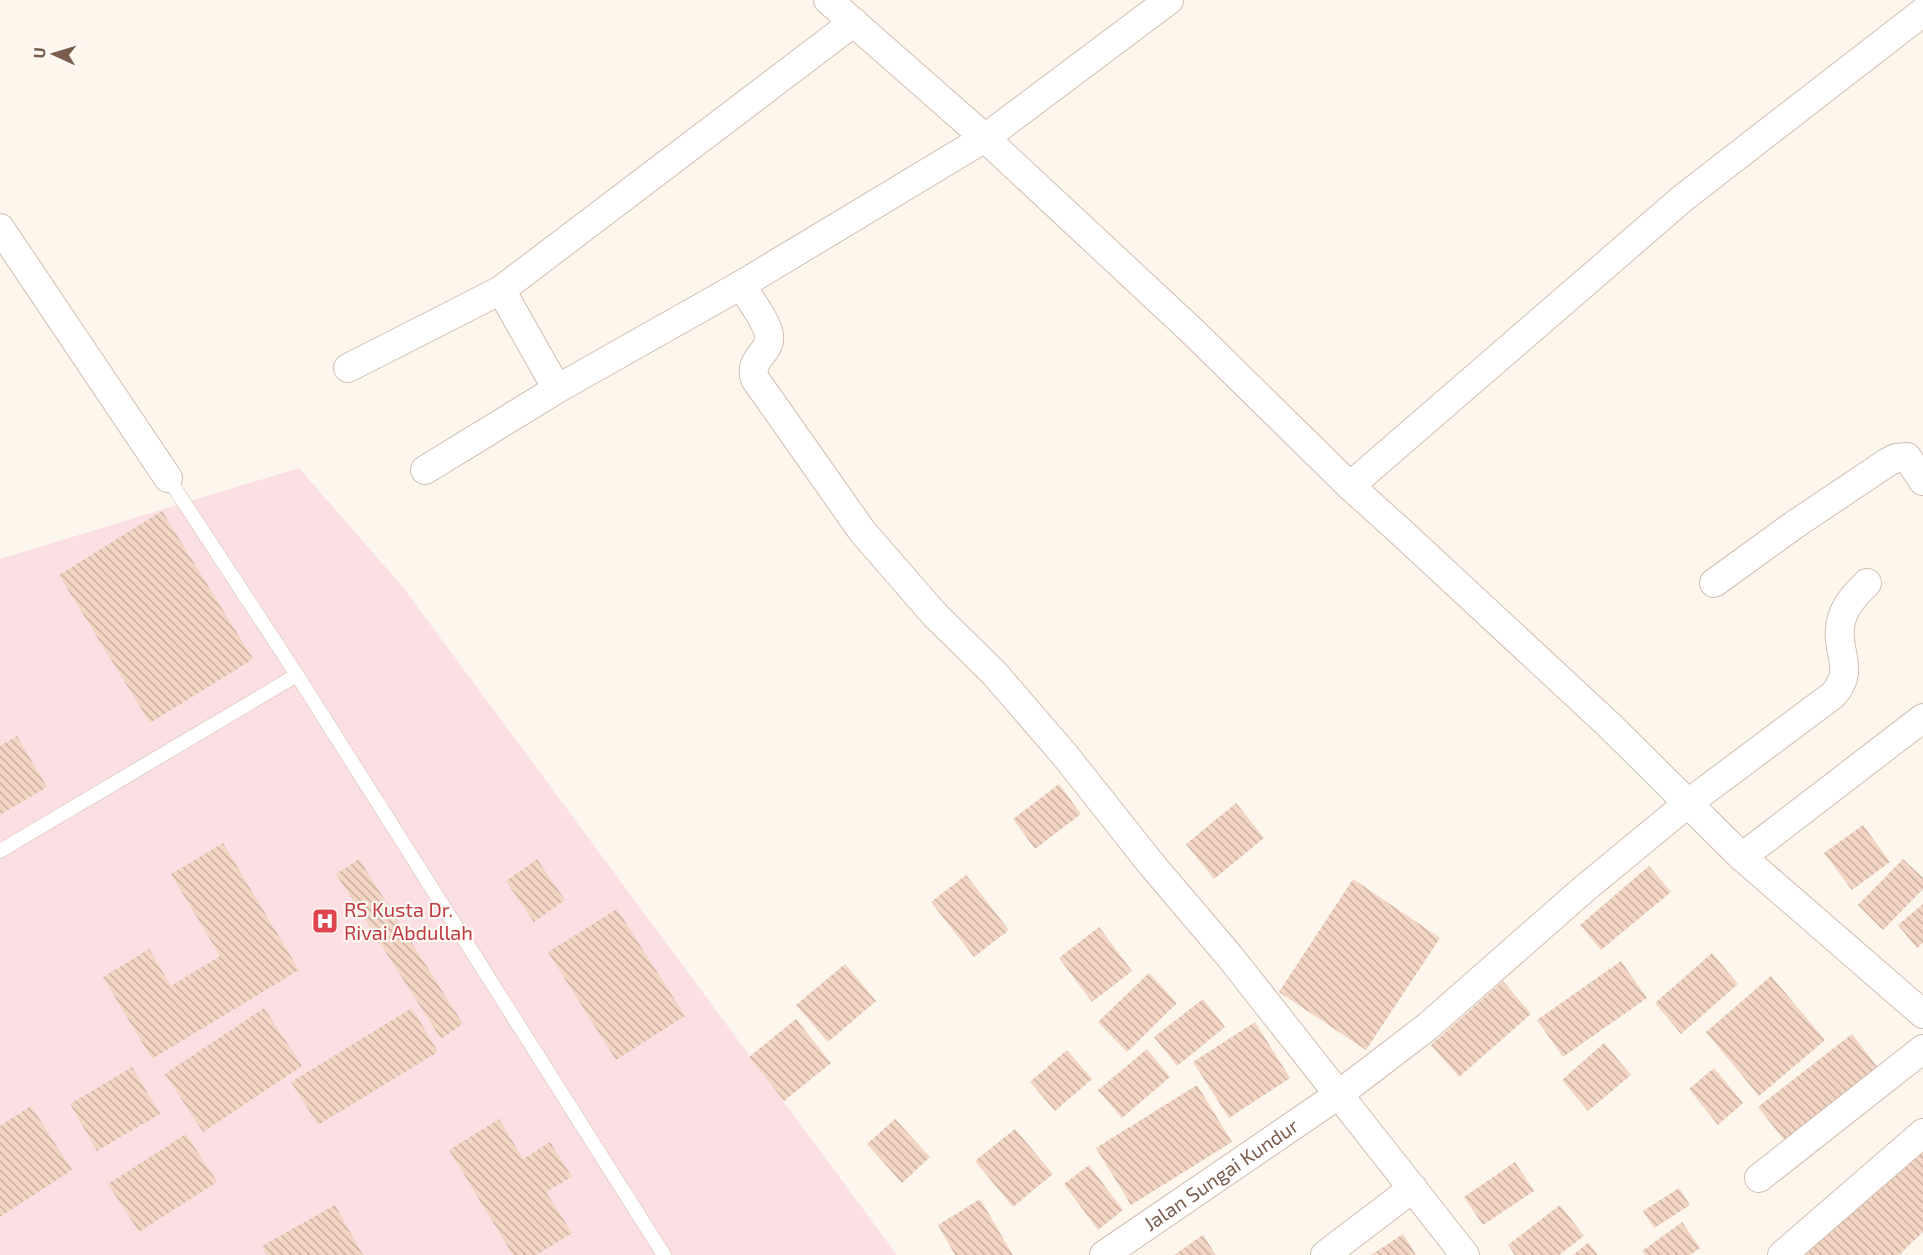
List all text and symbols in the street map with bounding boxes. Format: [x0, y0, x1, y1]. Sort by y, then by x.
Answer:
north arrow [24, 24, 84, 84]
text: U [29, 47, 48, 59]
place label: RS Kusta Dr. Rivai Abdullah [344, 897, 473, 944]
hospital icon: RS Kusta Dr. Rivai Abdullah [310, 906, 340, 936]
street label: Jalan Sungai Kundur [1139, 1113, 1303, 1235]

